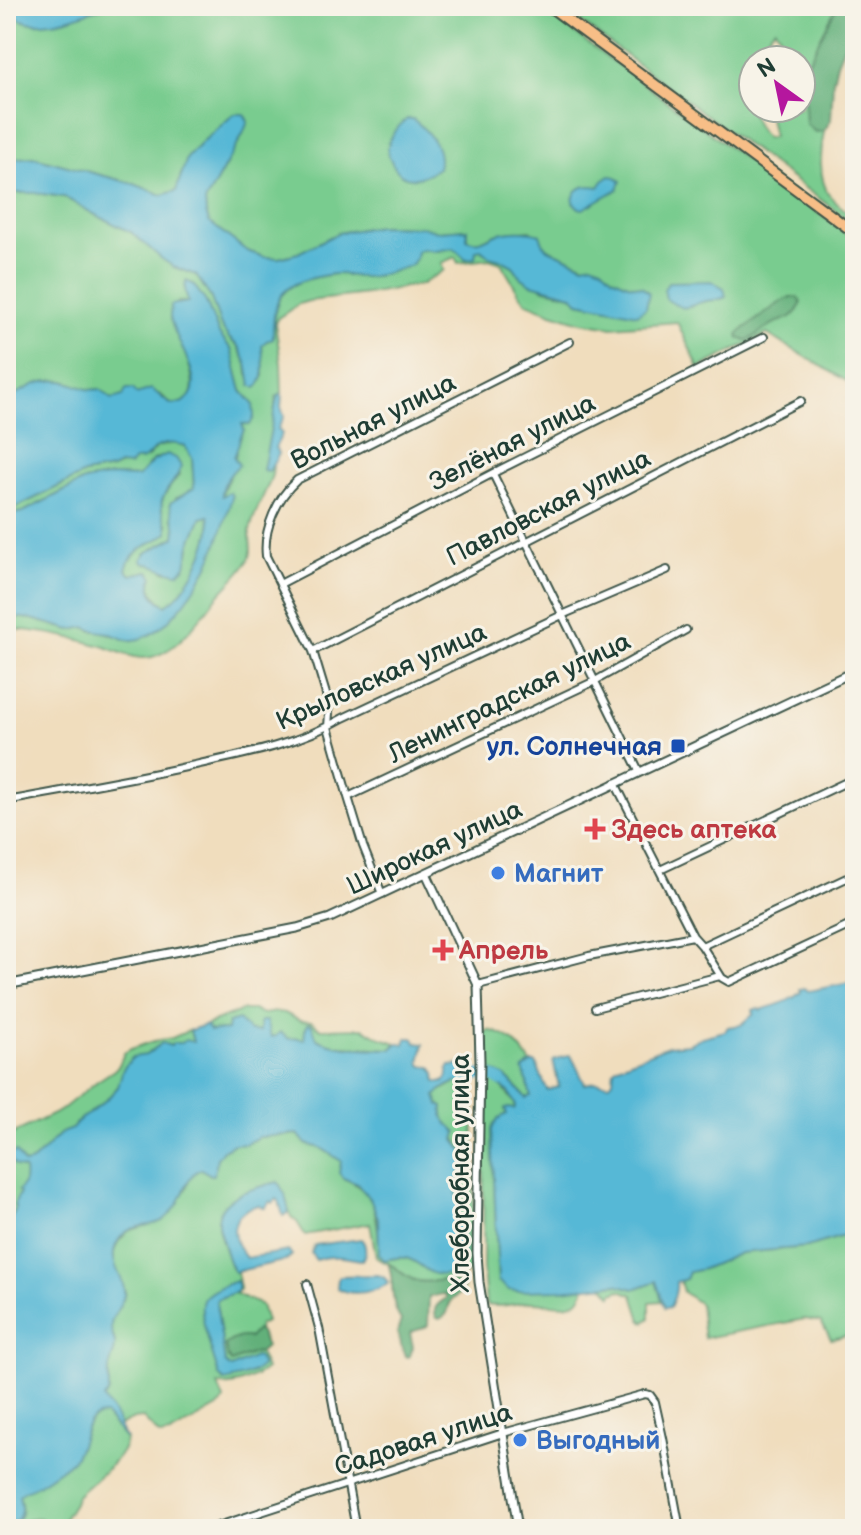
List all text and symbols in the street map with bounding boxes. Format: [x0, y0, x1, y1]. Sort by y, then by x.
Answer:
north arrow [737, 44, 817, 124]
text: N [753, 53, 781, 84]
street label: Вольная улица [286, 367, 461, 477]
street label: Зелёная улица [424, 388, 601, 499]
street label: Павловская улица [441, 443, 656, 573]
street label: Крыловская улица [272, 617, 492, 738]
street label: Ленинградская улица [382, 626, 636, 771]
place label: ул. Солнечная [487, 732, 662, 763]
marker: ул. Солнечная [669, 737, 687, 755]
street label: Широкая улица [342, 794, 527, 903]
place label: Здесь аптека [611, 815, 777, 846]
marker: Здесь аптека [586, 820, 604, 838]
place label: Магнит [514, 859, 604, 890]
marker: Магнит [489, 864, 507, 882]
place label: Апрель [458, 936, 549, 967]
marker: Апрель [434, 941, 452, 959]
street label: Хлеборобная улица [446, 1054, 477, 1292]
street label: Садовая улица [331, 1397, 516, 1484]
place label: Выгодный [536, 1426, 660, 1457]
marker: Выгодный [511, 1431, 529, 1449]

